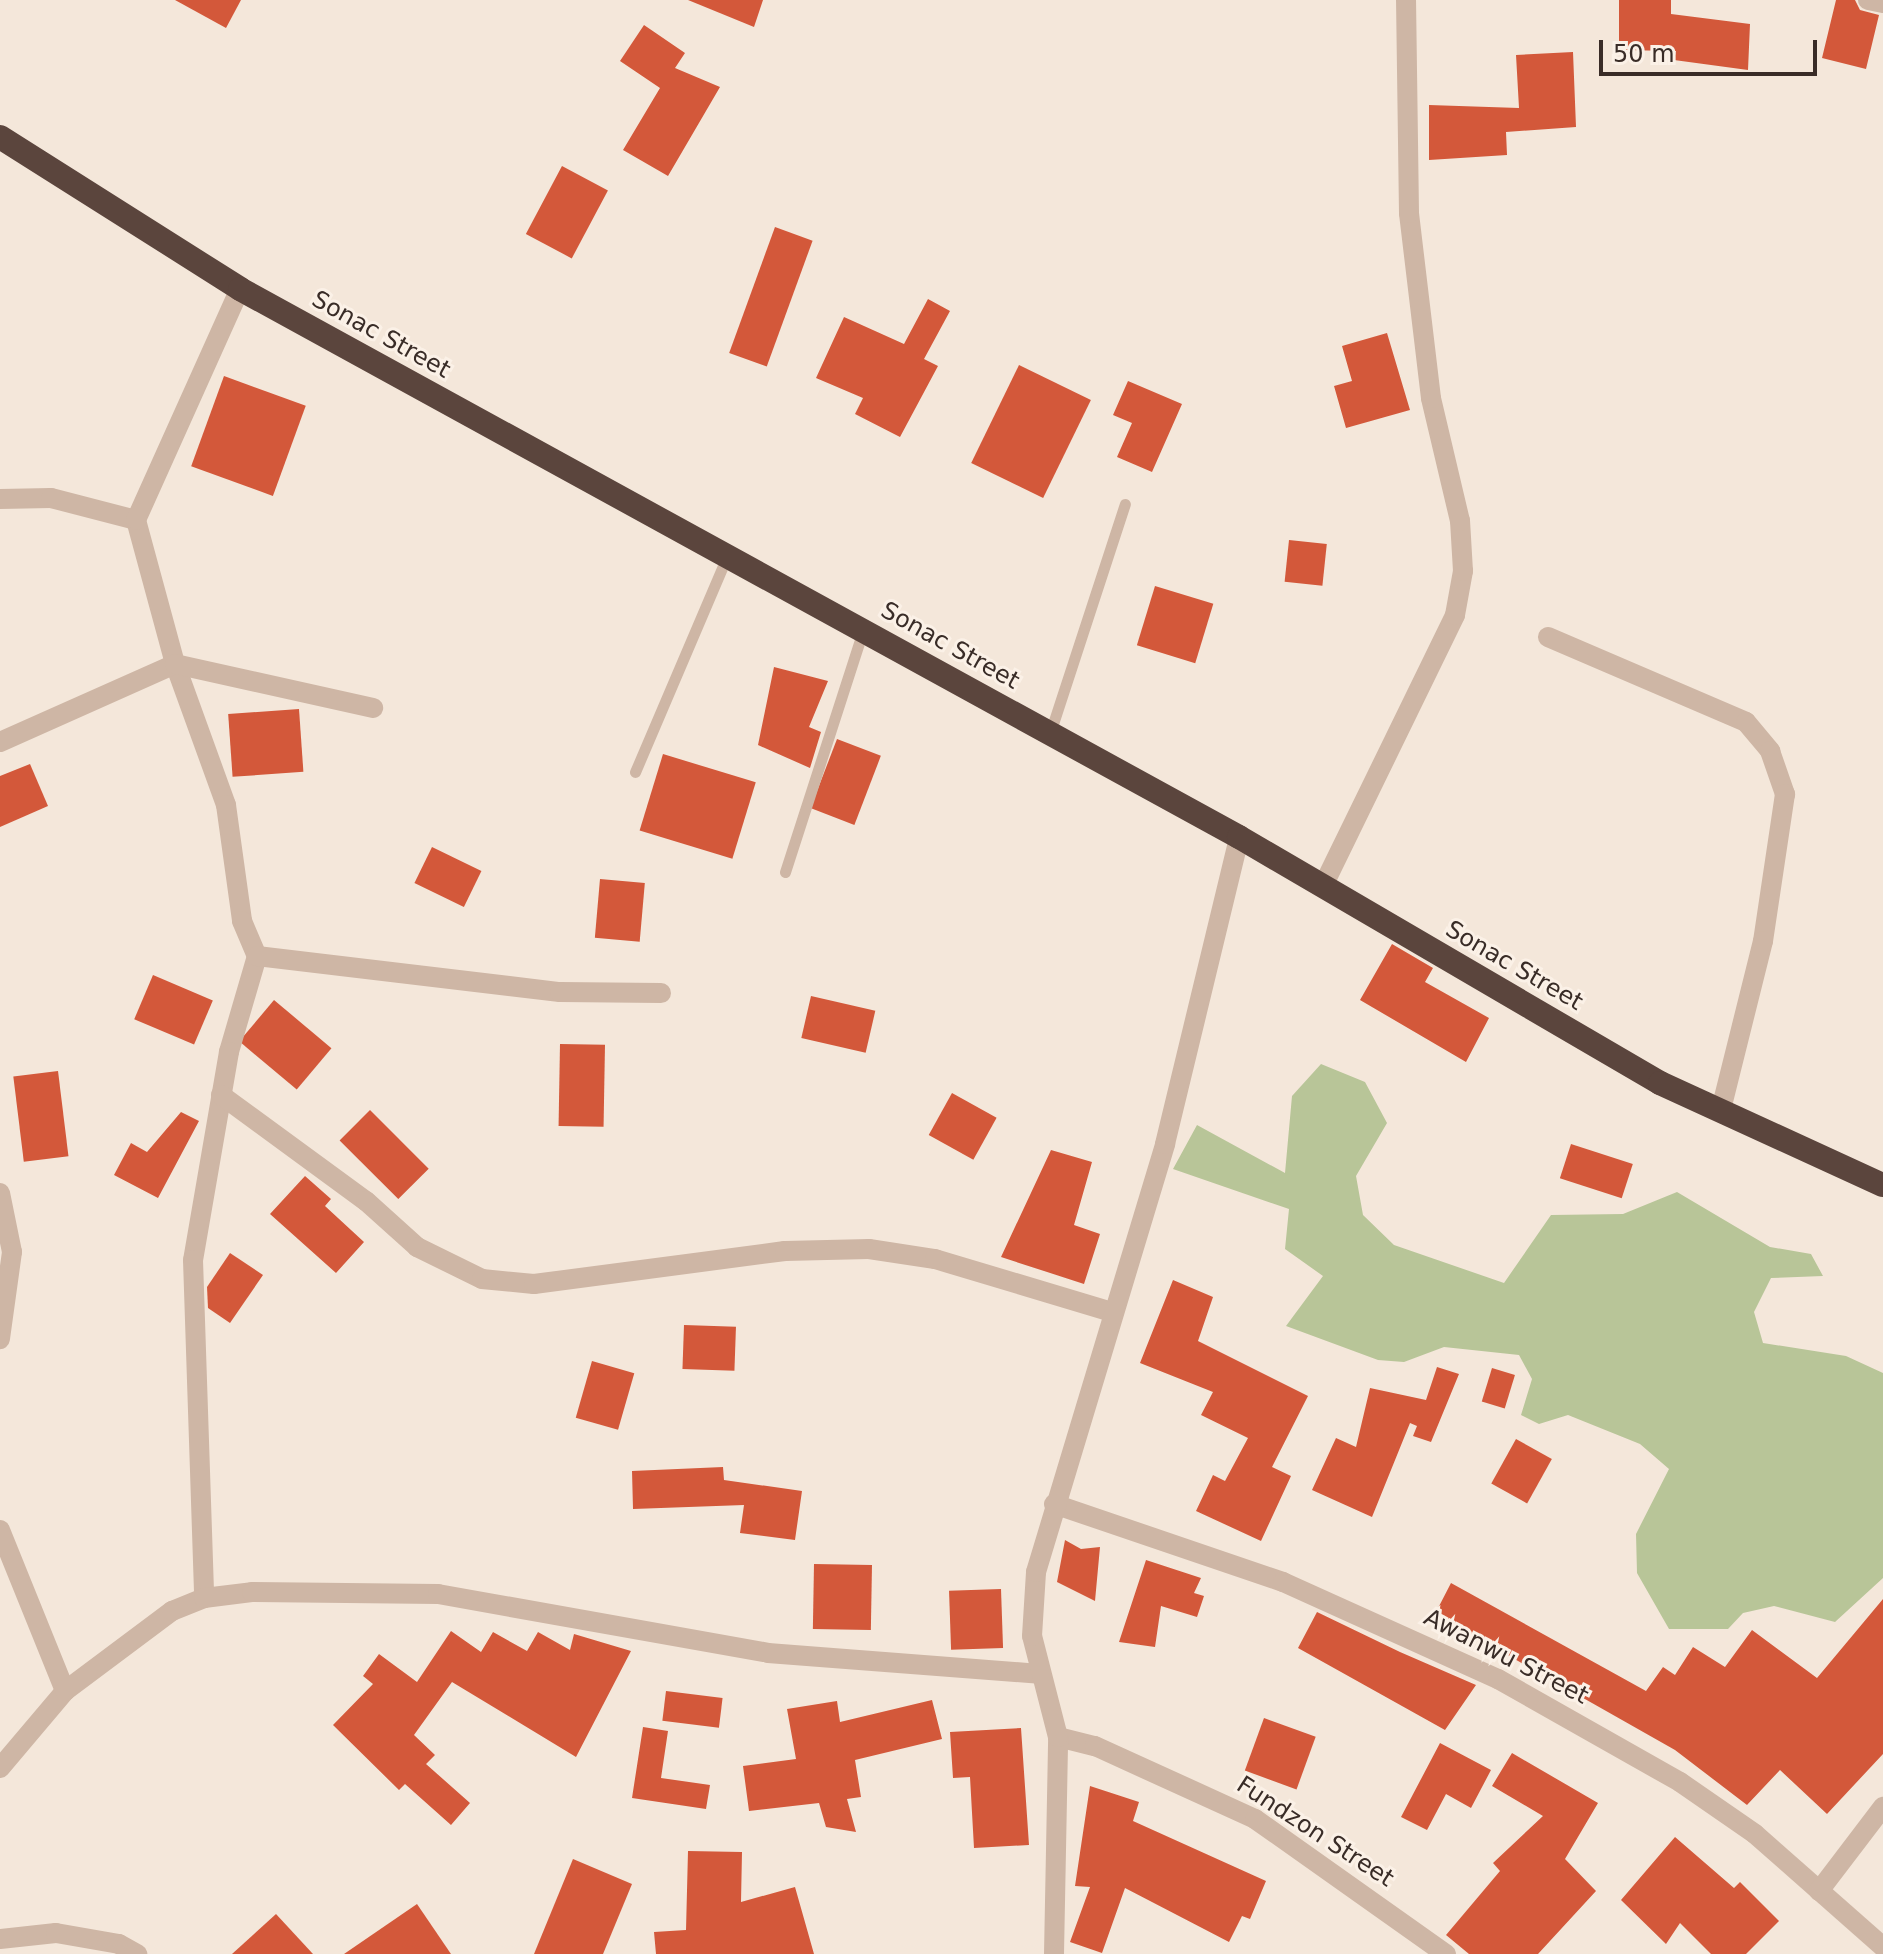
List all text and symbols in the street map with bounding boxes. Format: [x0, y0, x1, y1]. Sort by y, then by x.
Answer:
scale bar [1603, 24, 1821, 74]
text: 50 m [1613, 40, 1675, 68]
street label: Sonac Street [307, 285, 455, 385]
street label: Sonac Street [876, 596, 1024, 696]
street label: Sonac Street [1440, 915, 1588, 1017]
street label: Awanwu Street [1419, 1603, 1593, 1711]
street label: Fundzon Street [1231, 1771, 1399, 1893]

